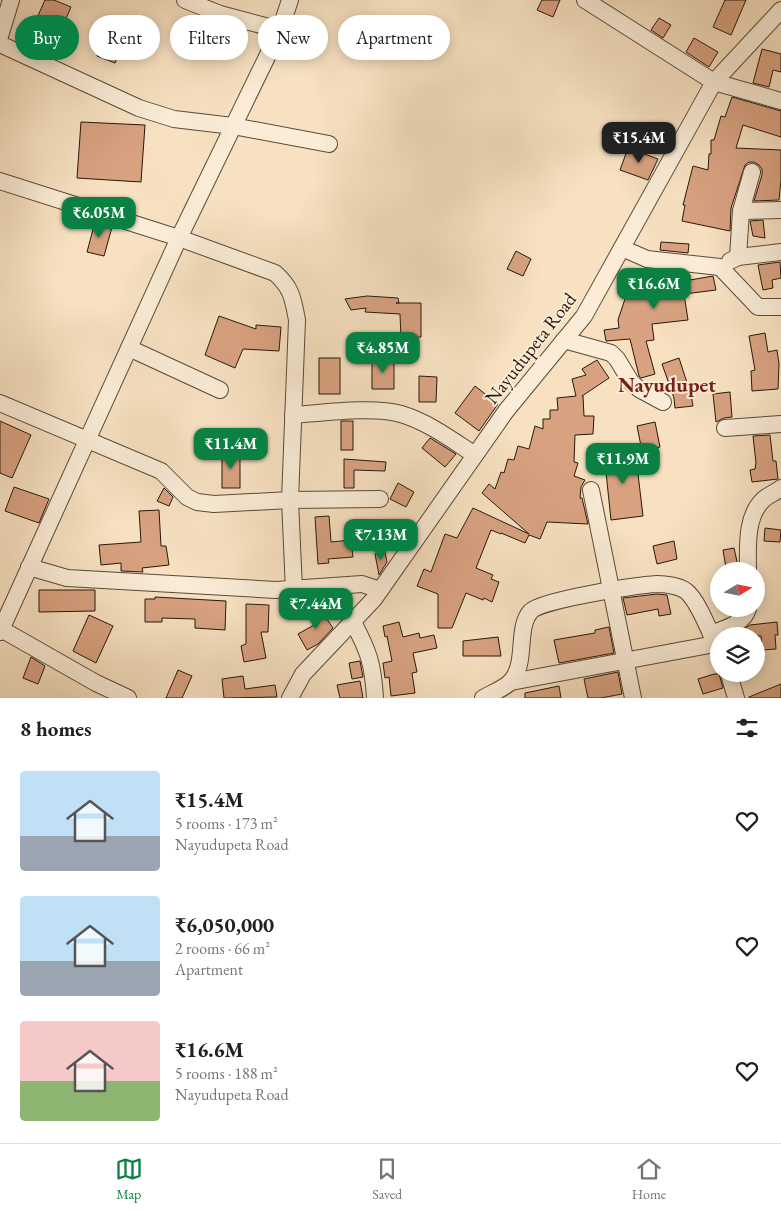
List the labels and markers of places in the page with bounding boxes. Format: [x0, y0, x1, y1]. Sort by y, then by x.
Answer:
pin: ₹15.4M [598, 121, 680, 164]
pin: ₹6.05M [58, 196, 140, 239]
pin: ₹16.6M [613, 268, 695, 310]
pin: ₹4.85M [342, 332, 424, 374]
pin: ₹11.4M [190, 428, 272, 470]
pin: ₹11.9M [582, 442, 664, 485]
pin: ₹7.13M [340, 518, 422, 561]
pin: ₹7.44M [275, 588, 357, 630]

